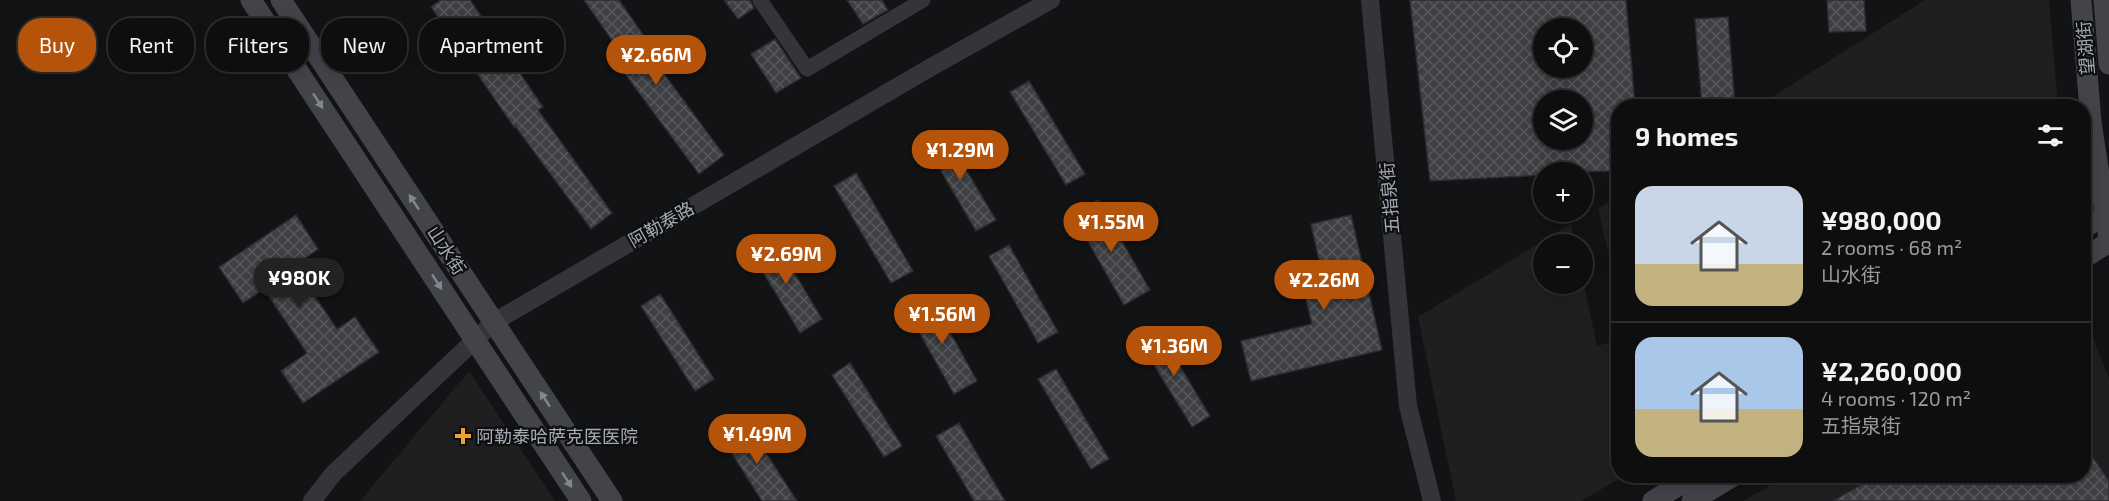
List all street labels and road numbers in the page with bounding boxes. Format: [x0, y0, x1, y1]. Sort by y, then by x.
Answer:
street label: 望湖街 [2072, 20, 2098, 76]
street label: 五指泉街 [1375, 161, 1403, 235]
street label: 阿勒泰路 [624, 196, 698, 252]
street label: 山水街 [423, 221, 471, 279]

